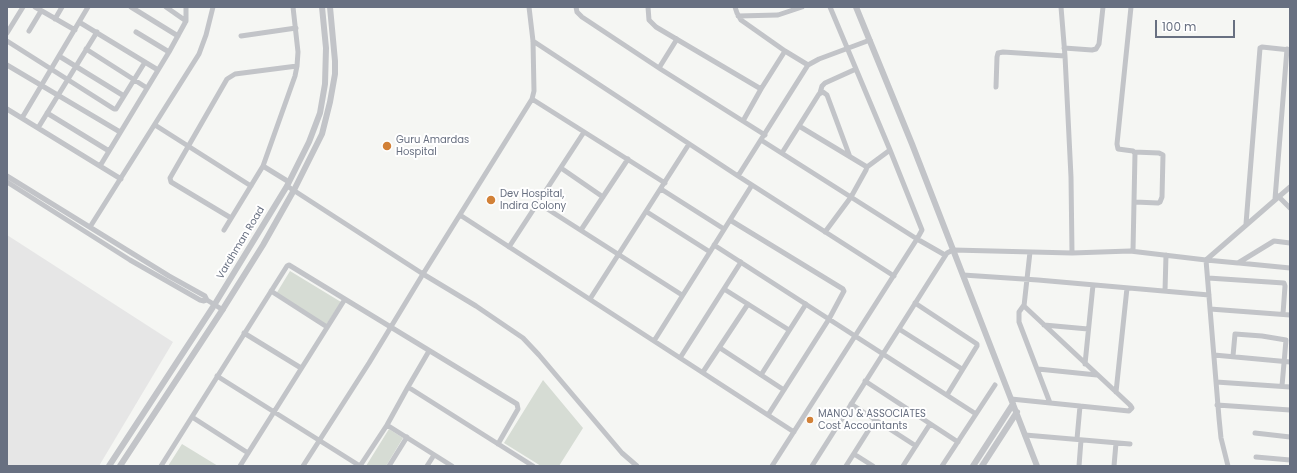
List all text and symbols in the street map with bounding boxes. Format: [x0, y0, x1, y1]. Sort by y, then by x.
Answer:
scale bar [1157, 12, 1237, 38]
text: 100 m [1162, 18, 1196, 35]
place label: Guru Amardas Hospital [396, 134, 469, 158]
marker: Guru Amardas Hospital [381, 140, 393, 152]
place label: Dev Hospital, Indira Colony [500, 188, 566, 212]
marker: Dev Hospital, Indira Colony [485, 194, 497, 206]
street label: Vardhman Road [215, 205, 267, 281]
place label: MANOJ & ASSOCIATES Cost Accountants [818, 408, 926, 432]
marker: MANOJ & ASSOCIATES Cost Accountants [805, 415, 815, 425]

